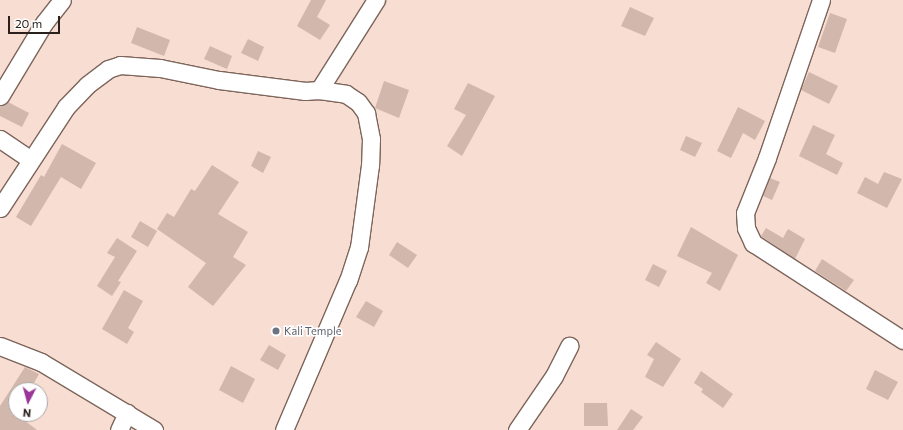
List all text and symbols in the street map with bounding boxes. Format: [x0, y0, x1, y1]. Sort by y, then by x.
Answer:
scale bar [10, 8, 62, 34]
text: 20 m [15, 16, 42, 30]
place label: Kali Temple [284, 324, 342, 338]
marker: Kali Temple [271, 326, 281, 336]
north arrow [8, 382, 48, 422]
text: N [22, 407, 32, 420]

